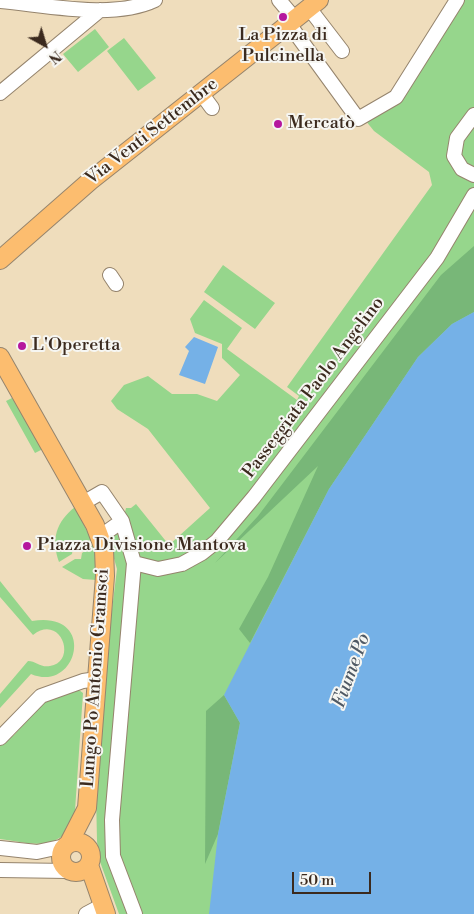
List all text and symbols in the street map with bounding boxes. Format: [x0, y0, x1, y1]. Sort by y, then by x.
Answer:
marker: La Pizza di Pulcinella [277, 11, 289, 23]
north arrow [20, 20, 70, 70]
place label: La Pizza di Pulcinella [238, 25, 328, 68]
text: N [44, 46, 64, 67]
street label: Via Venti Settembre [82, 74, 222, 190]
place label: Mercatò [288, 113, 355, 135]
marker: Mercatò [272, 118, 284, 130]
street label: Passeggiata Paolo Angelino [239, 293, 389, 483]
place label: L'Operetta [32, 335, 120, 357]
marker: L'Operetta [16, 340, 28, 352]
place label: Piazza Divisione Mantova [37, 535, 246, 557]
marker: Piazza Divisione Mantova [21, 540, 33, 552]
street label: Lungo Po Antonio Gramsci [78, 568, 114, 788]
water label: Fiume Po [328, 631, 376, 711]
scale bar [294, 862, 373, 894]
text: 50 m [300, 871, 334, 890]

